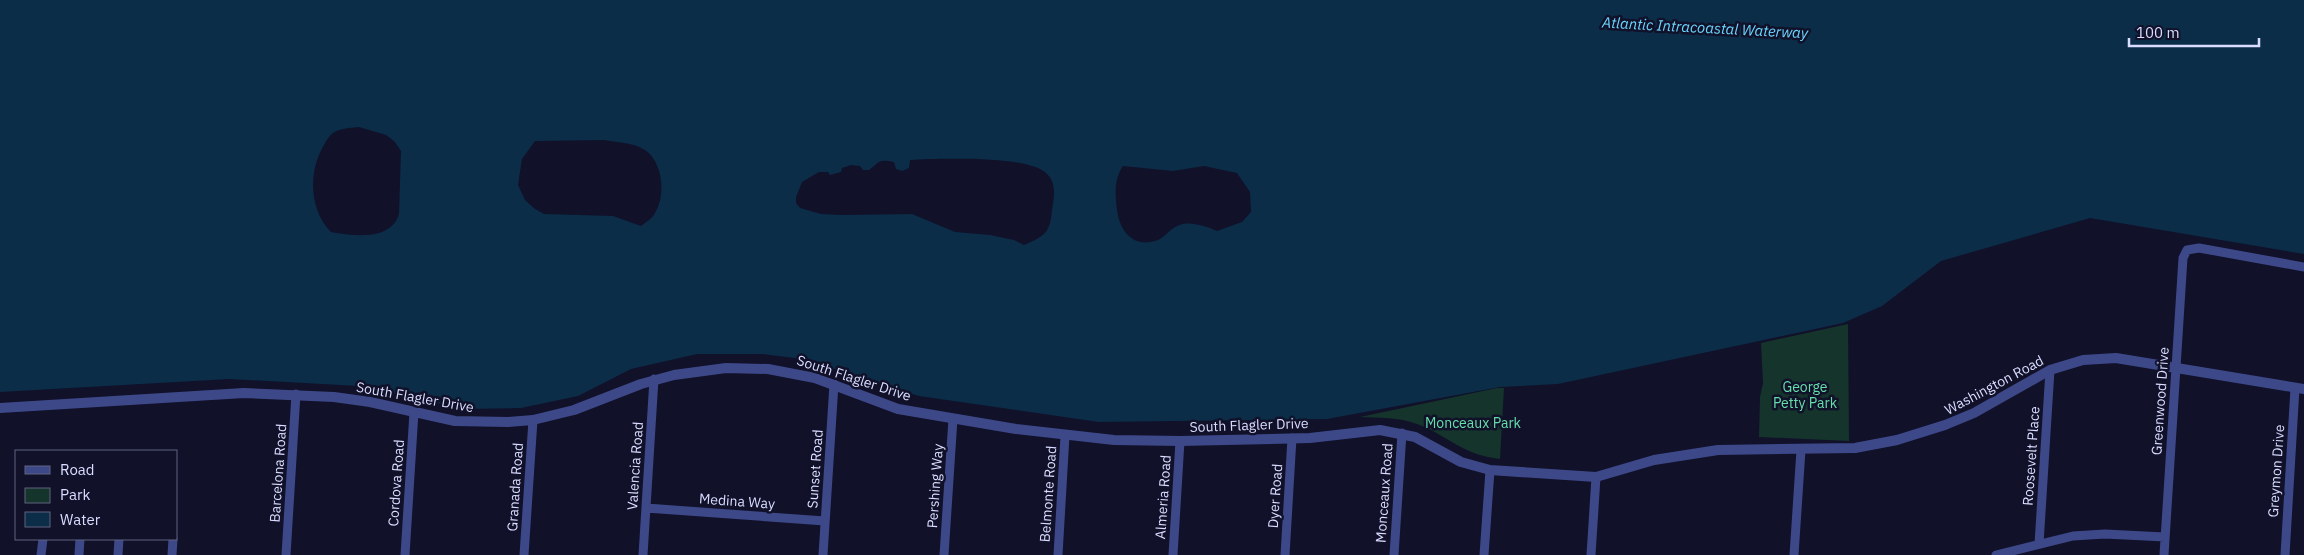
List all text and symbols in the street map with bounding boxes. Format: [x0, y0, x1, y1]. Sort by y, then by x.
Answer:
water label: Atlantic Intracoastal Waterway [1601, 13, 1809, 42]
scale bar [2129, 15, 2259, 47]
text: 100 m [2136, 23, 2180, 42]
street label: Greenwood Drive [2147, 346, 2173, 456]
street label: South Flagler Drive [795, 351, 914, 405]
street label: Washington Road [1941, 351, 2047, 419]
street label: South Flagler Drive [355, 378, 475, 416]
park label: George Petty Park [1773, 378, 1838, 412]
street label: Roosevelt Place [2019, 405, 2043, 506]
street label: South Flagler Drive [1189, 414, 1309, 436]
park label: Monceaux Park [1425, 414, 1522, 432]
street label: Valencia Road [623, 421, 647, 511]
street label: Barcelona Road [266, 423, 290, 523]
street label: Greymon Drive [2264, 424, 2288, 518]
street label: Sunset Road [803, 429, 827, 509]
street label: Cordova Road [384, 439, 408, 527]
street label: Granada Road [503, 442, 527, 532]
street label: Pershing Way [923, 443, 947, 529]
street label: Monceaux Road [1372, 443, 1396, 543]
street label: Belmonte Road [1036, 445, 1060, 543]
legend [15, 450, 178, 540]
street label: Almeria Road [1151, 454, 1175, 540]
text: Road [60, 460, 95, 479]
street label: Dyer Road [1264, 463, 1286, 529]
text: Park [60, 485, 90, 504]
street label: Medina Way [698, 489, 776, 513]
text: Water [60, 510, 101, 529]

